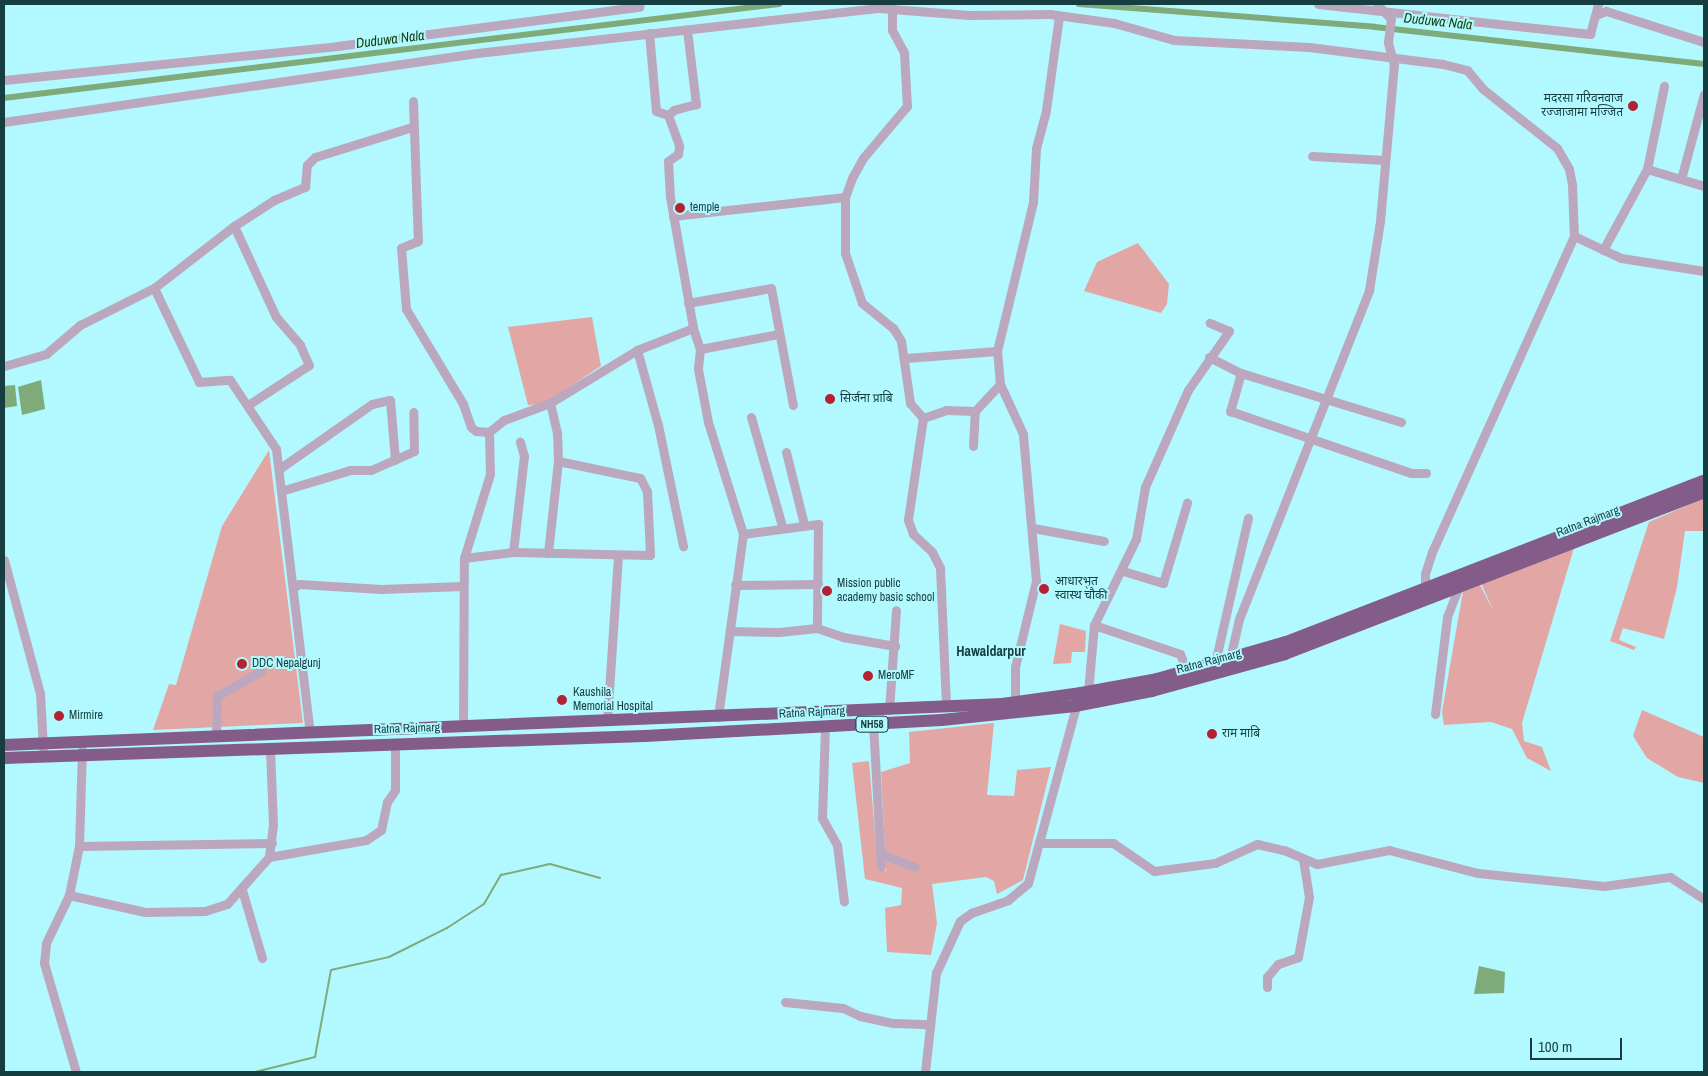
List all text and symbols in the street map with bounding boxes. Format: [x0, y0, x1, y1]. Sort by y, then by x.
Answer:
water label: Duduwa Nala [1403, 9, 1473, 33]
water label: Duduwa Nala [355, 26, 425, 52]
place label: मदरसा गरिवनवाज रज्जाजामा मज्जित [1541, 92, 1623, 120]
marker: मदरसा गरिवनवाज रज्जाजामा मज्जित [1627, 100, 1639, 112]
place label: temple [690, 201, 720, 215]
marker: temple [674, 202, 686, 214]
place label: सिर्जना प्राबि [840, 392, 893, 406]
marker: सिर्जना प्राबि [824, 393, 836, 405]
street label: Ratna Rajmarg [1555, 503, 1621, 541]
place label: आधारभुत स्वास्थ चौकी [1055, 575, 1107, 603]
place label: Mission public academy basic school [837, 577, 934, 605]
marker: आधारभुत स्वास्थ चौकी [1037, 582, 1051, 596]
marker: Mission public academy basic school [821, 585, 833, 597]
district label: Hawaldarpur [956, 643, 1026, 659]
street label: Ratna Rajmarg [1175, 646, 1243, 678]
place label: DDC Nepalgunj [252, 657, 320, 671]
marker: DDC Nepalgunj [236, 658, 248, 670]
place label: MeroMF [878, 669, 915, 683]
marker: MeroMF [862, 670, 874, 682]
place label: Kaushila Memorial Hospital [573, 686, 653, 714]
marker: Kaushila Memorial Hospital [555, 693, 569, 707]
street label: Ratna Rajmarg [779, 704, 845, 722]
place label: Mirmire [69, 709, 103, 723]
marker: Mirmire [53, 710, 65, 722]
road number: NH58 [854, 716, 890, 732]
street label: Ratna Rajmarg [374, 721, 440, 737]
place label: राम माबि [1222, 727, 1260, 741]
marker: राम माबि [1206, 728, 1218, 740]
scale bar [1533, 1028, 1626, 1060]
text: 100 m [1538, 1036, 1572, 1057]

